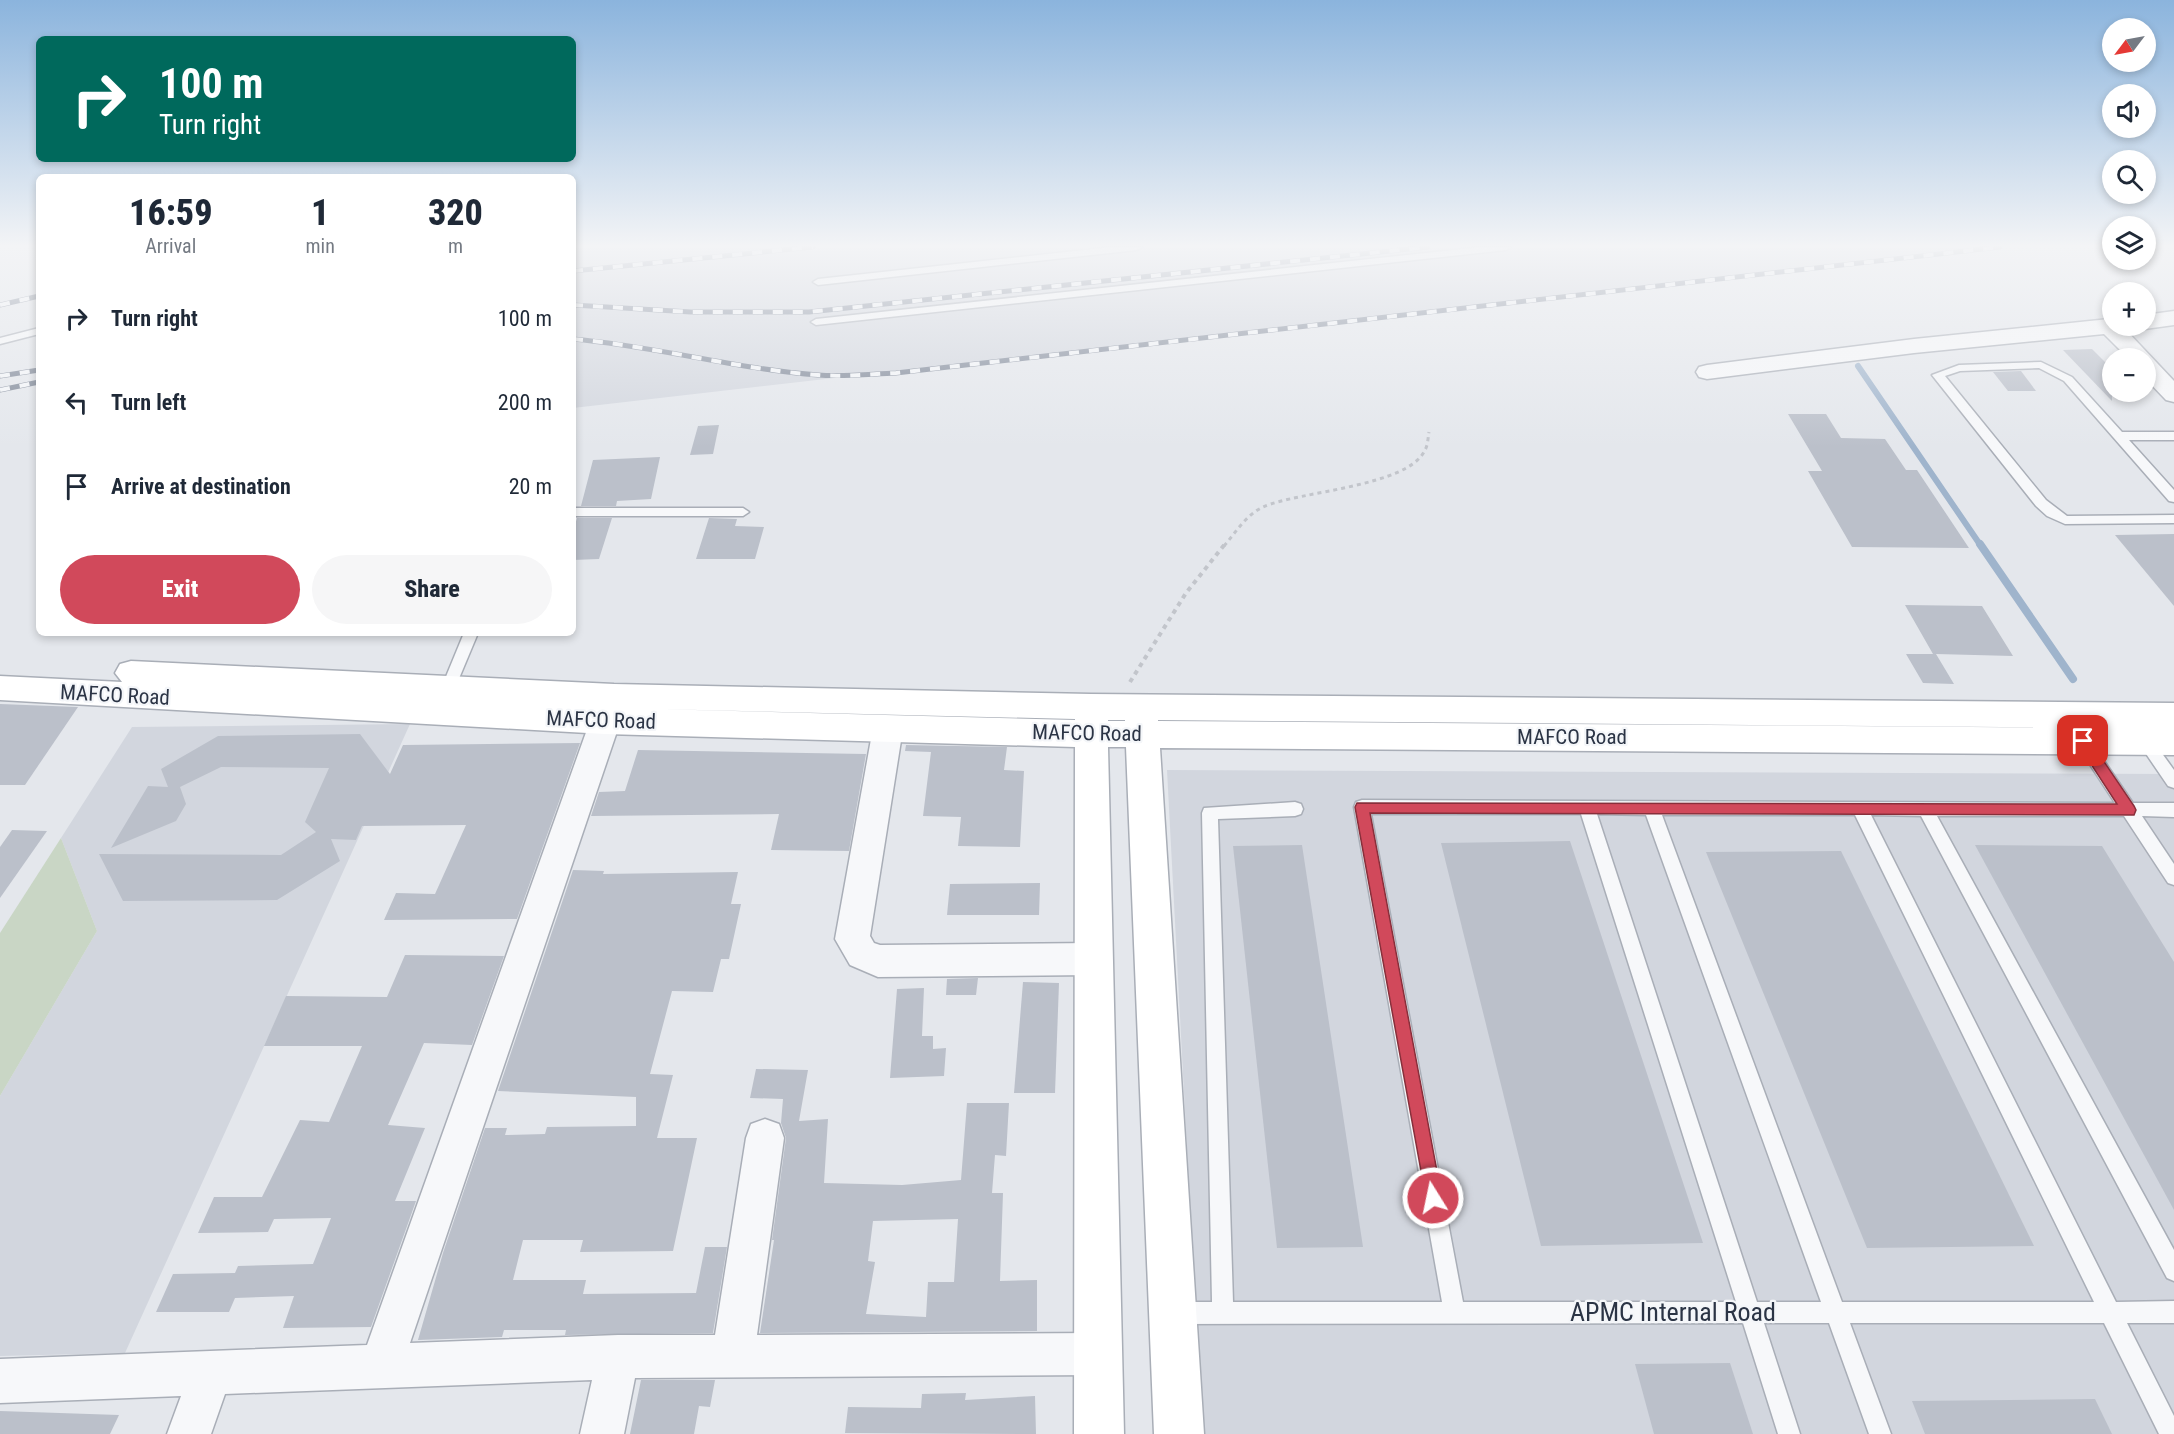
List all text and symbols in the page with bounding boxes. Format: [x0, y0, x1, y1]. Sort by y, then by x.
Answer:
north arrow [2102, 18, 2156, 72]
map controls [2102, 18, 2156, 402]
text: 100 m [159, 59, 264, 108]
icon: right [60, 60, 138, 138]
button: sound [2102, 84, 2156, 138]
text: Turn right [159, 109, 261, 141]
button: search [2102, 150, 2156, 204]
text: 16:59 [129, 192, 212, 234]
text: 1 [311, 192, 329, 234]
text: 320 [428, 192, 483, 234]
button: layers [2102, 216, 2156, 270]
text: Arrival [145, 234, 196, 258]
text: min [306, 234, 335, 258]
text: m [448, 234, 463, 258]
button: + [2102, 282, 2156, 336]
icon: right [60, 302, 93, 335]
text: Turn right [111, 306, 198, 331]
text: 100 m [498, 306, 552, 331]
button: − [2102, 348, 2156, 402]
icon: left [60, 386, 93, 419]
text: Turn left [111, 390, 186, 415]
text: 200 m [498, 390, 552, 415]
icon: arrive [60, 470, 93, 503]
text: Arrive at destination [111, 474, 291, 499]
text: 20 m [509, 474, 552, 499]
button: Exit [60, 555, 300, 624]
button: Share [312, 555, 552, 624]
street label: MAFCO Road [60, 680, 170, 710]
street label: MAFCO Road [546, 706, 656, 734]
pin [2057, 715, 2108, 766]
street label: MAFCO Road [1032, 720, 1142, 746]
icon: arrive [2066, 724, 2099, 757]
street label: MAFCO Road [1517, 725, 1627, 749]
position arrow [1401, 1166, 1465, 1230]
street label: APMC Internal Road [1570, 1297, 1776, 1327]

